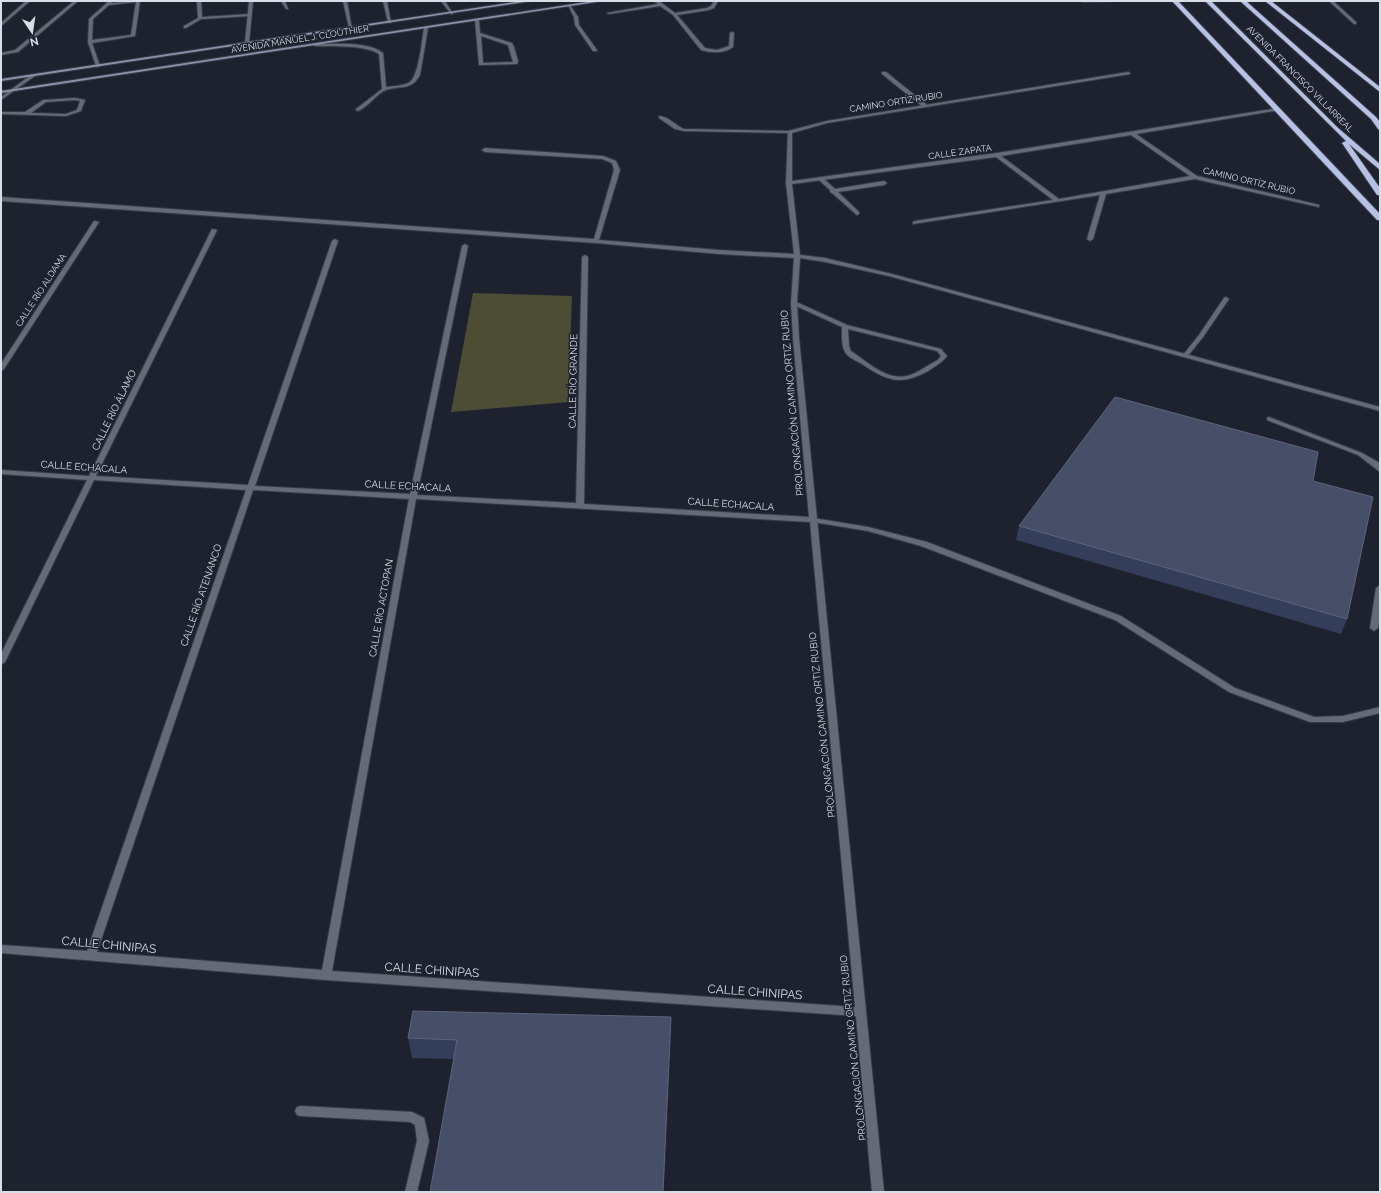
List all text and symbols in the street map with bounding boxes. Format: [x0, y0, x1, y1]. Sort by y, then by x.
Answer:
north arrow [12, 12, 52, 52]
street label: AVENIDA MANUEL J. CLOUTHIER [230, 23, 370, 55]
street label: AVENIDA FRANCISCO VILLARREAL [1244, 23, 1356, 135]
text: N [29, 34, 40, 49]
street label: CAMINO ORTÍZ RUBIO [849, 89, 944, 114]
street label: CALLE ZAPATA [928, 143, 992, 161]
street label: CAMINO ORTÍZ RUBIO [1202, 165, 1296, 197]
street label: CALLE RÍO ALDAMA [13, 251, 68, 328]
street label: PROLONGACIÓN CAMINO ORTIZ RUBIO [778, 309, 806, 496]
street label: CALLE RÍO GRANDE [567, 334, 579, 428]
street label: CALLE RÍO ÁLAMO [90, 368, 138, 452]
street label: CALLE ECHACALA [40, 458, 128, 476]
street label: CALLE ECHACALA [364, 478, 452, 494]
street label: CALLE ECHACALA [687, 495, 775, 513]
street label: CALLE RÍO ATENANCO [178, 542, 224, 648]
street label: CALLE RÍO ACTOPAN [367, 558, 395, 658]
street label: PROLONGACIÓN CAMINO ORTIZ RUBIO [807, 631, 837, 818]
street label: CALLE CHINIPAS [61, 934, 157, 956]
street label: PROLONGACIÓN CAMINO ORTIZ RUBIO [838, 954, 868, 1141]
street label: CALLE CHINIPAS [384, 960, 480, 980]
street label: CALLE CHINIPAS [707, 982, 803, 1002]

